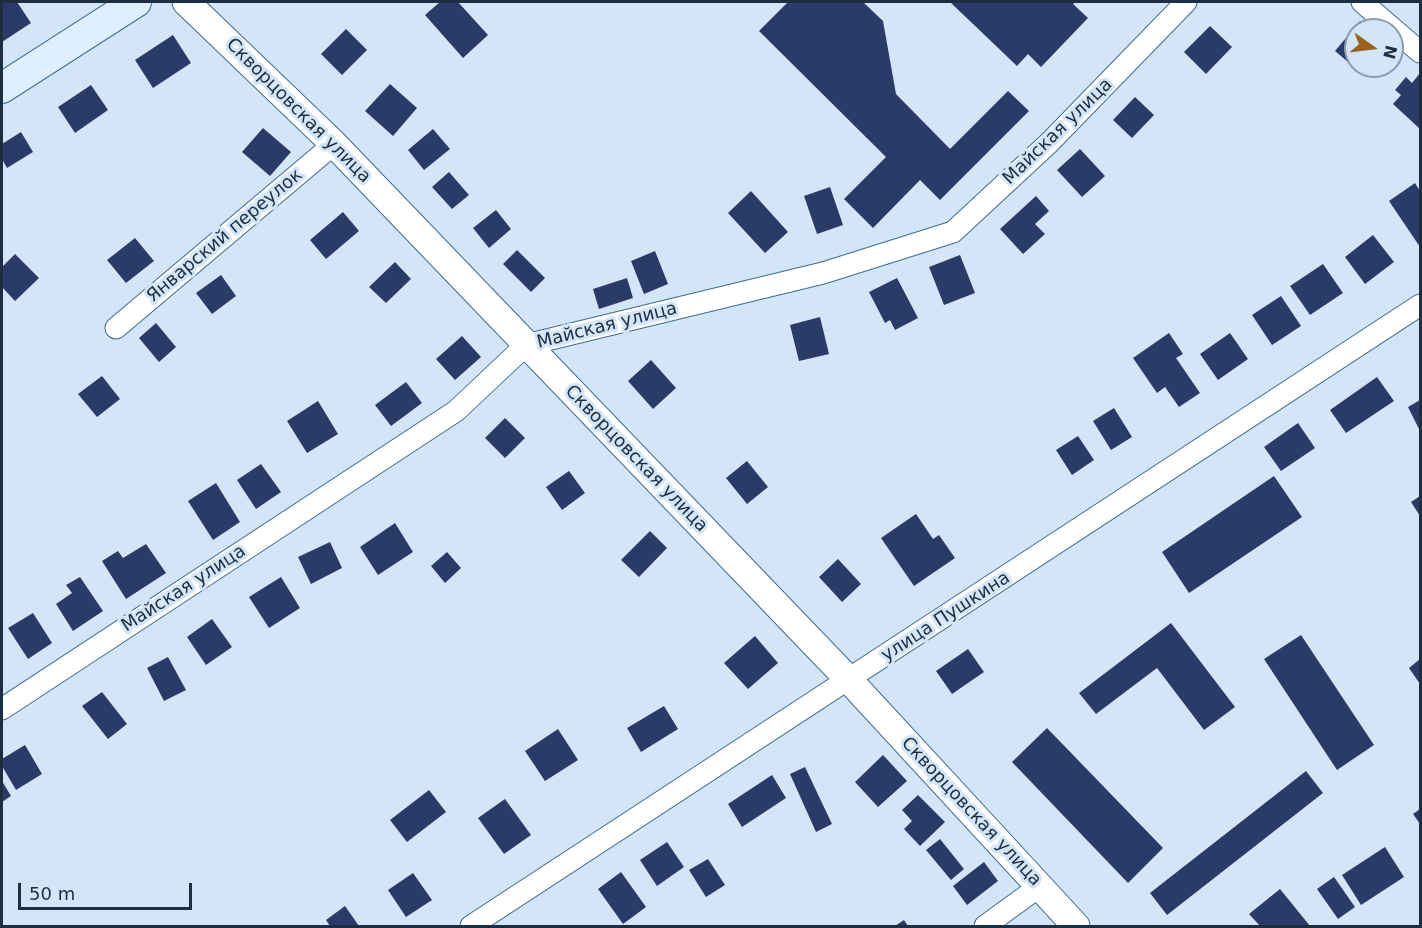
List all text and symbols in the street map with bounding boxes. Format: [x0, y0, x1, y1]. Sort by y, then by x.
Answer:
north arrow [1344, 18, 1404, 78]
street label: Скворцовская улица [221, 34, 375, 188]
text: N [1379, 43, 1401, 61]
street label: Майская улица [999, 74, 1117, 190]
street label: Январский переулок [143, 165, 307, 307]
street label: Майская улица [535, 298, 679, 354]
street label: Скворцовская улица [560, 381, 712, 537]
street label: Майская улица [118, 541, 250, 637]
street label: улица Пушкина [878, 567, 1014, 667]
street label: Скворцовская улица [896, 733, 1046, 891]
scale bar [21, 871, 195, 909]
text: 50 m [29, 883, 75, 904]

